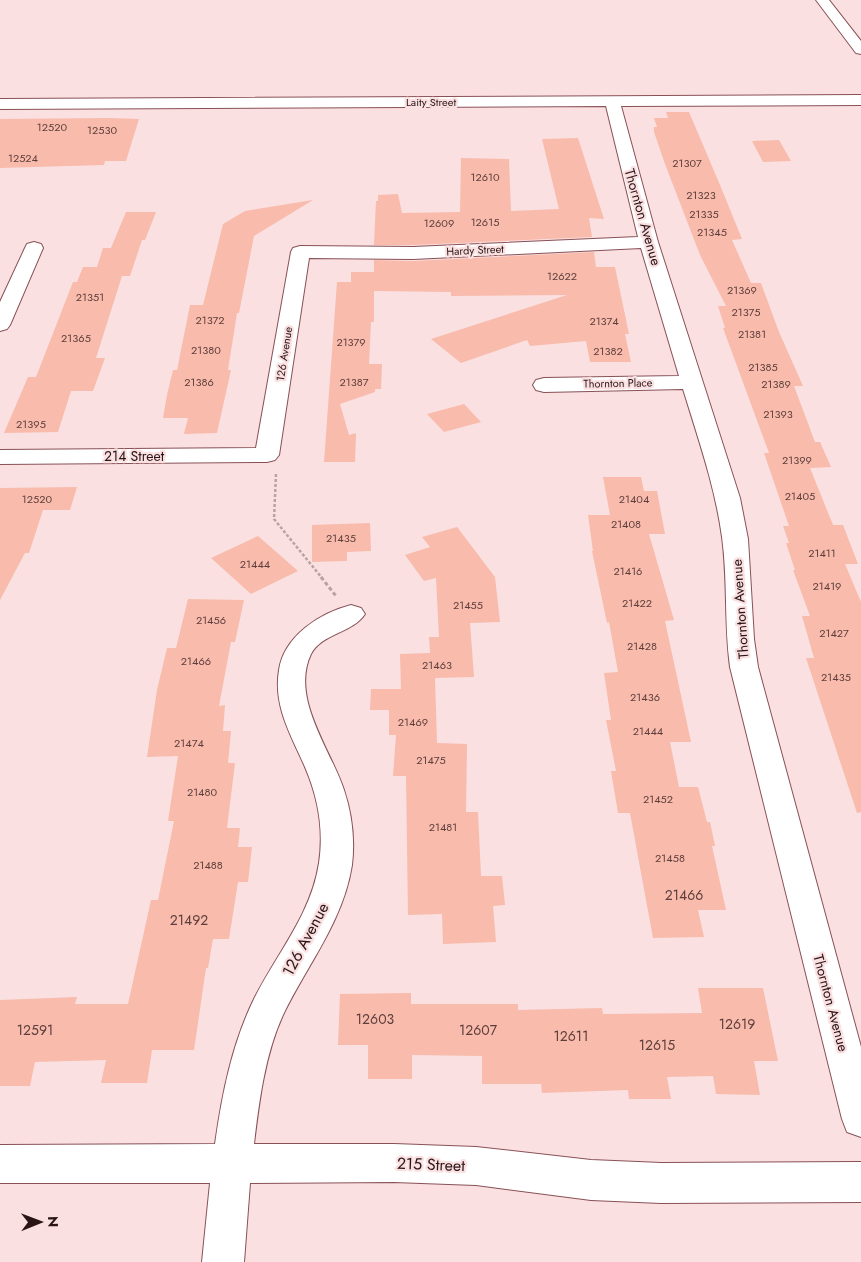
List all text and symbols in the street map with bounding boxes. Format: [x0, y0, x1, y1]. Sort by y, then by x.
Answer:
street label: Laity Street [406, 94, 456, 110]
house number: 12520 [37, 119, 68, 135]
house number: 12530 [87, 122, 117, 138]
house number: 12524 [8, 150, 39, 166]
house number: 21307 [672, 155, 702, 171]
street label: Thornton Avenue [620, 166, 666, 268]
house number: 12610 [470, 169, 500, 185]
house number: 21323 [686, 187, 716, 203]
house number: 21335 [689, 206, 719, 222]
house number: 12615 [471, 214, 499, 230]
house number: 12609 [424, 215, 454, 231]
house number: 21345 [697, 224, 727, 240]
street label: Hardy Street [446, 240, 505, 259]
house number: 12622 [547, 268, 577, 284]
house number: 21369 [727, 282, 757, 298]
house number: 21351 [76, 289, 104, 305]
house number: 21375 [731, 304, 761, 320]
house number: 21372 [195, 312, 225, 328]
house number: 21374 [589, 313, 619, 329]
street label: 126 Avenue [272, 325, 296, 382]
house number: 21381 [738, 326, 766, 342]
house number: 21365 [61, 330, 91, 346]
house number: 21379 [336, 334, 366, 350]
house number: 21380 [191, 342, 221, 358]
house number: 21382 [593, 343, 623, 359]
house number: 21385 [748, 359, 778, 375]
house number: 21386 [184, 374, 214, 390]
house number: 21387 [340, 374, 369, 390]
street label: Thornton Place [583, 374, 653, 392]
house number: 21389 [761, 376, 791, 392]
house number: 21393 [763, 406, 793, 422]
house number: 21395 [16, 416, 46, 432]
street label: 214 Street [104, 446, 165, 466]
house number: 21399 [782, 452, 812, 468]
house number: 21405 [785, 488, 815, 504]
house number: 12520 [22, 491, 53, 507]
house number: 21404 [619, 491, 650, 507]
house number: 21408 [611, 516, 641, 532]
house number: 21435 [326, 530, 356, 546]
house number: 21411 [808, 545, 836, 561]
house number: 21444 [240, 556, 271, 572]
street label: Thornton Avenue [727, 559, 753, 659]
house number: 21416 [614, 563, 642, 579]
house number: 21419 [813, 578, 841, 594]
house number: 21422 [622, 595, 652, 611]
house number: 21455 [453, 597, 483, 613]
house number: 21456 [196, 612, 226, 628]
house number: 21427 [819, 625, 849, 641]
house number: 21428 [627, 638, 657, 654]
house number: 21466 [181, 653, 211, 669]
house number: 21463 [422, 657, 452, 673]
house number: 21435 [821, 669, 851, 685]
house number: 21436 [630, 689, 660, 705]
house number: 21469 [398, 714, 428, 730]
house number: 21444 [633, 723, 664, 739]
house number: 21474 [174, 735, 204, 751]
house number: 21475 [416, 752, 446, 768]
house number: 21480 [187, 784, 218, 800]
house number: 21452 [643, 791, 673, 807]
house number: 21481 [429, 819, 457, 835]
house number: 21458 [655, 850, 685, 866]
house number: 21488 [193, 857, 223, 873]
house number: 21466 [665, 885, 703, 905]
street label: 126 Avenue [276, 898, 334, 980]
house number: 21492 [170, 910, 208, 930]
street label: Thornton Avenue [808, 952, 854, 1054]
house number: 12603 [356, 1009, 395, 1029]
house number: 12619 [719, 1014, 755, 1034]
house number: 12591 [17, 1020, 53, 1040]
house number: 12607 [459, 1020, 498, 1040]
house number: 12611 [554, 1026, 588, 1046]
house number: 12615 [639, 1035, 675, 1055]
street label: 215 Street [396, 1152, 466, 1177]
north arrow [15, 1197, 65, 1247]
text: N [43, 1216, 63, 1228]

